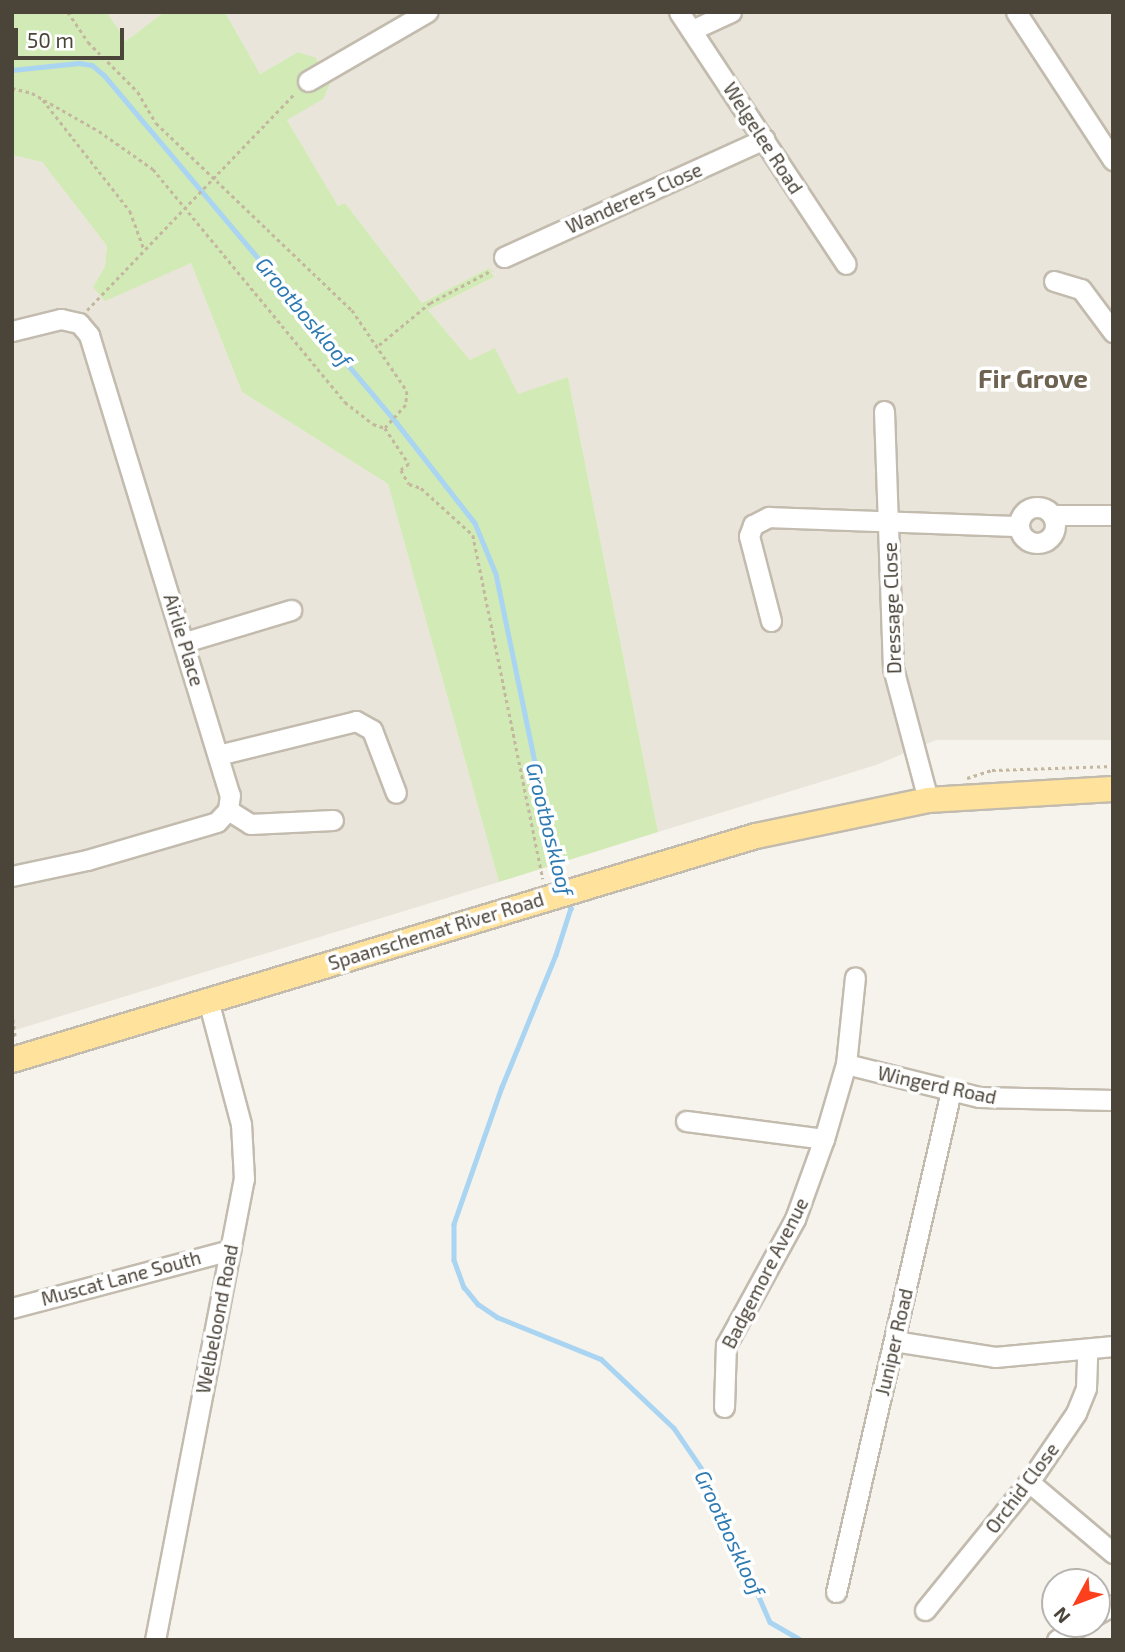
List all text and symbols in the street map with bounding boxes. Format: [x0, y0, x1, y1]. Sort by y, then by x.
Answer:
scale bar [18, 14, 128, 58]
text: 50 m [27, 27, 74, 52]
street label: Welgelee Road [719, 78, 807, 198]
street label: Wanderers Close [562, 158, 706, 238]
water label: Grootboskloof [251, 252, 357, 372]
district label: Fir Grove [978, 362, 1088, 394]
street label: Dressage Close [878, 542, 906, 674]
street label: Airlie Place [159, 591, 209, 689]
water label: Grootboskloof [521, 760, 579, 898]
street label: Spaanschemat River Road [325, 887, 547, 975]
street label: Wingerd Road [876, 1061, 998, 1109]
street label: Badgemore Avenue [717, 1194, 813, 1352]
street label: Welbeloond Road [191, 1242, 243, 1396]
street label: Muscat Lane South [39, 1246, 203, 1310]
street label: Juniper Road [871, 1286, 917, 1398]
street label: Orchid Close [981, 1438, 1063, 1538]
water label: Grootboskloof [690, 1466, 770, 1600]
north arrow [1041, 1568, 1111, 1638]
text: N [1048, 1603, 1074, 1629]

